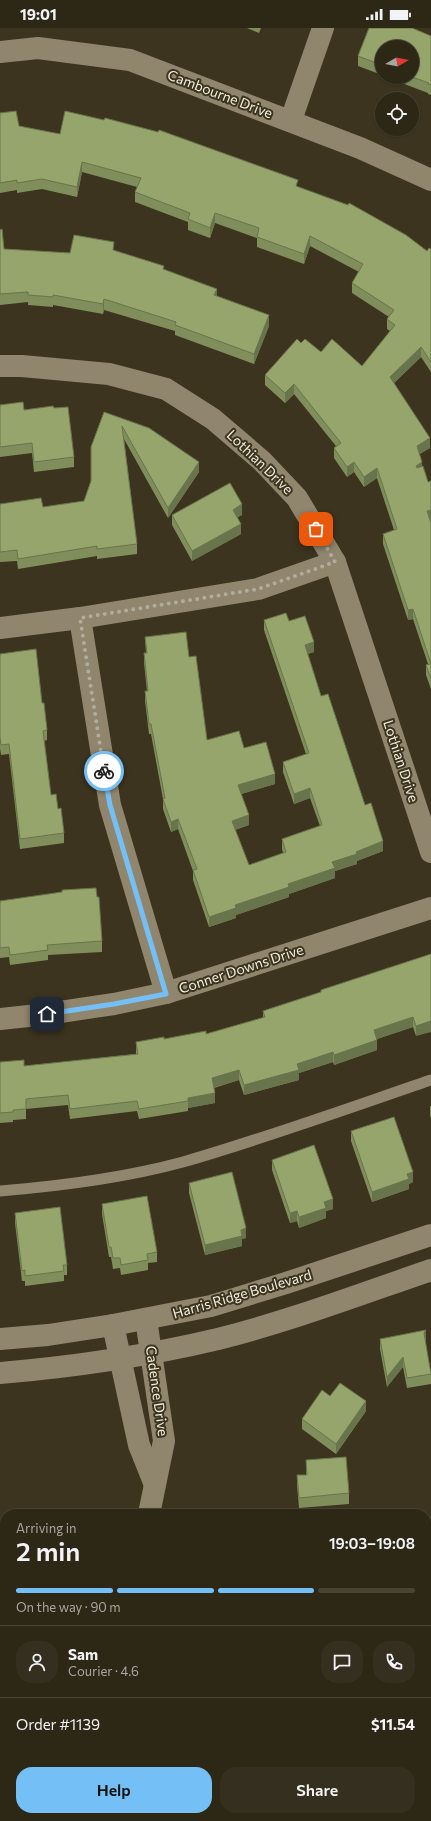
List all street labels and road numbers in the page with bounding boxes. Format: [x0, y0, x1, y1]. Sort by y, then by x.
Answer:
street label: Cambourne Drive [165, 66, 275, 121]
street label: Lothian Drive [224, 426, 297, 497]
street label: Lothian Drive [380, 718, 423, 804]
street label: Conner Downs Drive [176, 940, 305, 997]
street label: Harris Ridge Boulevard [170, 1266, 313, 1322]
street label: Cadence Drive [143, 1345, 172, 1437]

